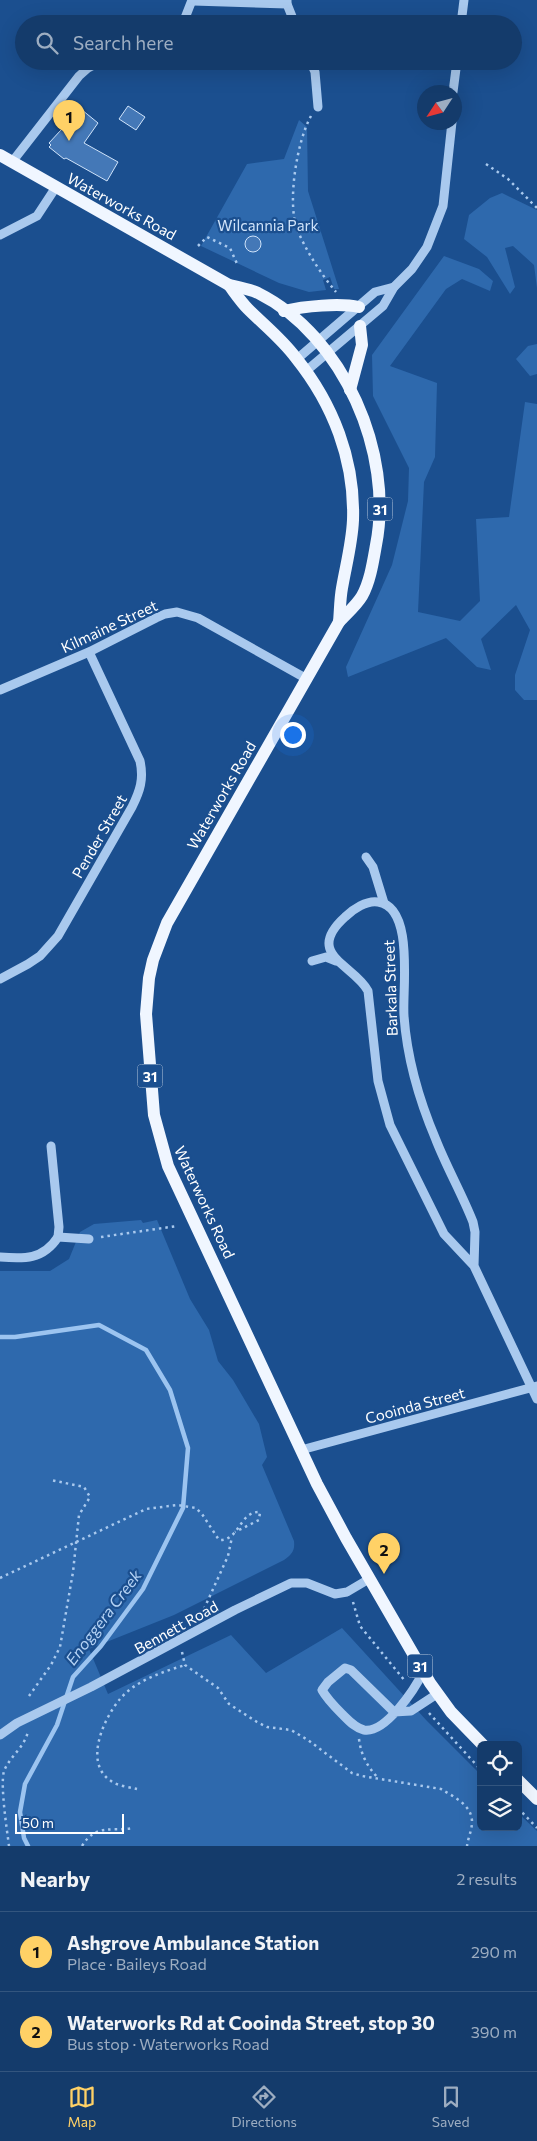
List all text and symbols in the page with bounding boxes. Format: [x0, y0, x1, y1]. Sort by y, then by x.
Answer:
search box [15, 15, 522, 70]
icon: search [33, 29, 61, 57]
text: Search here [73, 31, 173, 54]
north arrow [417, 85, 462, 130]
pin: 1 [53, 100, 85, 141]
street label: Waterworks Road [64, 169, 180, 243]
park label: Wilcannia Park [217, 216, 319, 234]
road number: 31 [368, 498, 392, 520]
street label: Kilmaine Street [58, 596, 160, 656]
your location [280, 722, 306, 748]
street label: Waterworks Road [183, 738, 259, 852]
street label: Pender Street [68, 791, 130, 881]
street label: Barkala Street [379, 940, 401, 1036]
road number: 31 [138, 1064, 162, 1088]
street label: Waterworks Road [171, 1143, 239, 1261]
street label: Cooinda Street [363, 1383, 467, 1427]
pin: 2 [368, 1533, 400, 1574]
water label: Enoggera Creek [61, 1565, 145, 1668]
street label: Bennett Road [131, 1597, 221, 1657]
road number: 31 [408, 1654, 432, 1678]
map controls [477, 1741, 522, 1831]
button: locate [477, 1741, 522, 1786]
button: layers [477, 1786, 522, 1831]
scale bar [15, 1811, 124, 1834]
text: 50 m [22, 1814, 54, 1831]
text: Nearby [20, 1866, 90, 1891]
text: 2 results [456, 1869, 517, 1888]
text: Ashgrove Ambulance Station [67, 1931, 319, 1954]
text: 1 [32, 1942, 40, 1961]
text: 290 m [471, 1942, 517, 1961]
text: Place · Baileys Road [67, 1954, 207, 1973]
text: Waterworks Rd at Cooinda Street, stop 30 [67, 2011, 435, 2034]
text: 2 [31, 2022, 41, 2041]
text: 390 m [471, 2022, 517, 2041]
text: Bus stop · Waterworks Road [67, 2034, 269, 2053]
tab: Map [67, 2083, 96, 2130]
tab: Directions [231, 2083, 297, 2130]
tab: Saved [432, 2083, 470, 2130]

